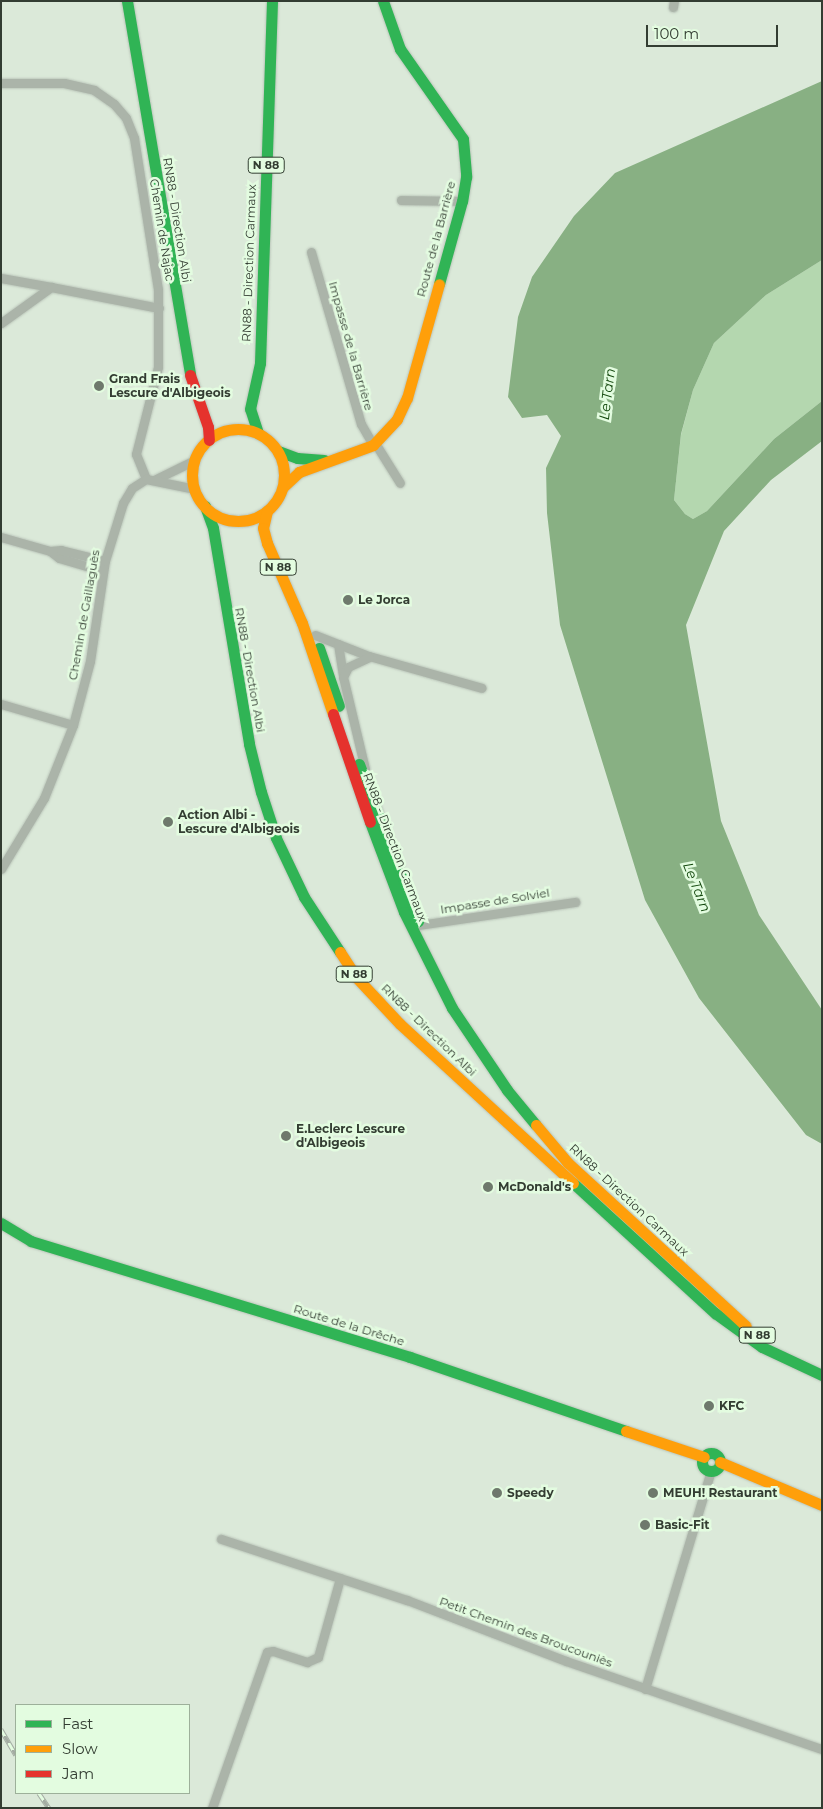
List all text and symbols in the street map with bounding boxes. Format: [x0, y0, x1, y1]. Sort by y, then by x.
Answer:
scale bar [648, 15, 780, 47]
text: 100 m [654, 24, 699, 43]
street label: RN88 - Direction Albi [160, 156, 194, 284]
road number: N 88 [247, 156, 285, 174]
street label: Chemin de Najac [147, 178, 177, 282]
street label: Route de la Barrière [414, 180, 458, 298]
street label: RN88 - Direction Carmaux [239, 184, 259, 342]
street label: Impasse de la Barrière [326, 280, 376, 412]
water label: Le Tarn [595, 367, 619, 421]
place label: Grand Frais Lescure d'Albigeois [109, 372, 231, 400]
marker: Grand Frais Lescure d'Albigeois [93, 380, 105, 392]
street label: Chemin de Gaillaguès [65, 549, 103, 681]
road number: N 88 [259, 558, 297, 576]
place label: Le Jorca [358, 593, 410, 607]
marker: Le Jorca [342, 594, 354, 606]
street label: RN88 - Direction Albi [232, 606, 268, 734]
street label: RN88 - Direction Carmaux [360, 771, 430, 923]
place label: Action Albi - Lescure d'Albigeois [178, 808, 300, 836]
marker: Action Albi - Lescure d'Albigeois [162, 816, 174, 828]
water label: Le Tarn [679, 860, 715, 914]
street label: Impasse de Solviel [439, 885, 551, 917]
road number: N 88 [335, 966, 373, 982]
street label: RN88 - Direction Albi [378, 981, 480, 1079]
place label: E.Leclerc Lescure d'Albigeois [296, 1122, 405, 1150]
marker: E.Leclerc Lescure d'Albigeois [280, 1130, 292, 1142]
street label: RN88 - Direction Carmaux [566, 1141, 692, 1259]
place label: McDonald's [498, 1180, 571, 1194]
marker: McDonald's [482, 1181, 494, 1193]
street label: Route de la Drêche [292, 1301, 406, 1349]
road number: N 88 [738, 1326, 776, 1344]
place label: KFC [719, 1399, 744, 1413]
marker: KFC [703, 1400, 715, 1412]
place label: Speedy [507, 1486, 554, 1500]
place label: MEUH! Restaurant [663, 1486, 778, 1500]
marker: Speedy [491, 1487, 503, 1499]
marker: MEUH! Restaurant [647, 1487, 659, 1499]
place label: Basic-Fit [655, 1518, 710, 1532]
marker: Basic-Fit [639, 1519, 651, 1531]
street label: Petit Chemin des Broucouniès [437, 1594, 615, 1670]
legend [15, 1704, 190, 1794]
text: Fast [62, 1714, 93, 1733]
text: Slow [62, 1739, 98, 1758]
text: Jam [62, 1764, 94, 1783]

